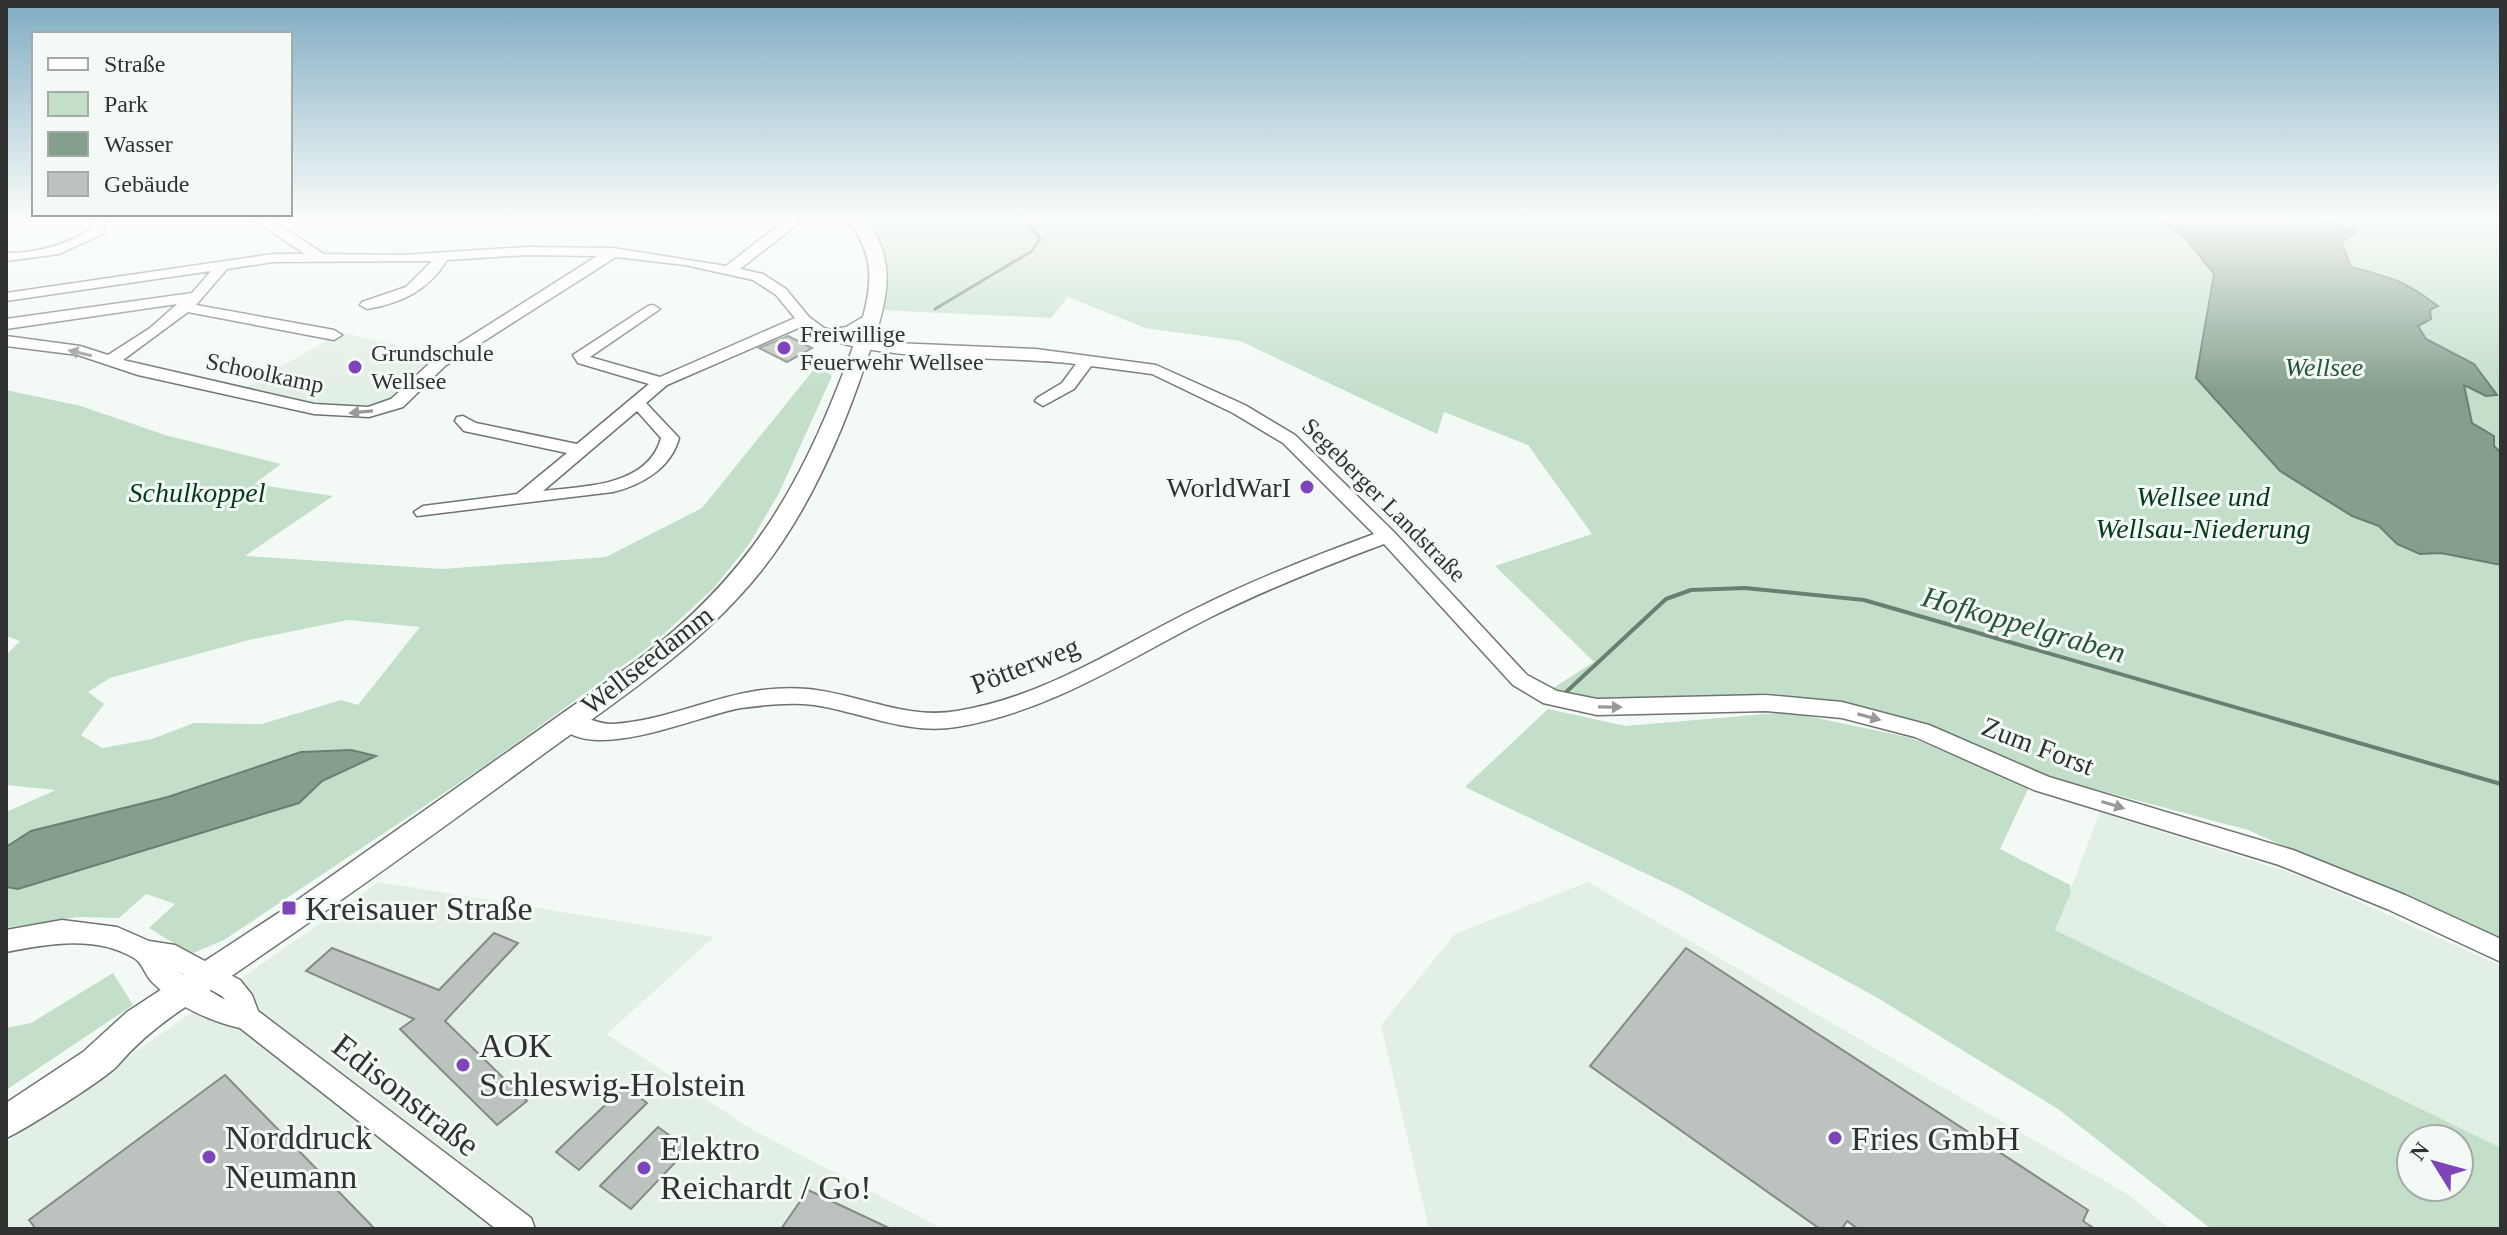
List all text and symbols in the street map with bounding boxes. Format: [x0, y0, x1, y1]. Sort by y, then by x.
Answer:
legend [32, 32, 292, 216]
text: Straße [104, 51, 165, 77]
text: Park [104, 91, 148, 117]
text: Wasser [104, 131, 173, 157]
text: Gebäude [104, 171, 189, 197]
place label: Freiwillige Feuerwehr Wellsee [800, 321, 984, 375]
marker: Freiwillige Feuerwehr Wellsee [775, 339, 793, 357]
place label: Grundschule Wellsee [371, 340, 494, 394]
one-way arrow [68, 346, 93, 358]
street label: Schoolkamp [204, 348, 326, 398]
water label: Wellsee [2285, 353, 2363, 382]
marker: Grundschule Wellsee [346, 358, 364, 376]
one-way arrow [348, 405, 373, 418]
street label: Segeberger Landstraße [1297, 413, 1471, 587]
place label: WorldWarI [1166, 472, 1291, 503]
park label: Schulkoppel [129, 477, 266, 508]
marker: WorldWarI [1298, 478, 1316, 496]
park label: Wellsee und Wellsau-Niederung [2095, 481, 2311, 544]
water label: Hofkoppelgraben [1918, 579, 2129, 669]
street label: Wellseedamm [575, 599, 719, 721]
street label: Pötterweg [966, 630, 1084, 700]
one-way arrow [1598, 701, 1623, 713]
street label: Zum Forst [1978, 710, 2099, 782]
one-way arrow [1856, 712, 1881, 724]
one-way arrow [2101, 799, 2125, 812]
place label: Kreisauer Straße [305, 890, 533, 927]
marker: Kreisauer Straße [280, 899, 298, 917]
street label: Edisonstraße [325, 1026, 487, 1164]
place label: AOK Schleswig-Holstein [479, 1027, 745, 1103]
marker: AOK Schleswig-Holstein [454, 1056, 472, 1074]
place label: Norddruck Neumann [225, 1119, 372, 1195]
place label: Fries GmbH [1851, 1120, 2020, 1157]
north arrow [2395, 1123, 2475, 1203]
marker: Fries GmbH [1826, 1129, 1844, 1147]
place label: Elektro Reichardt / Go! [660, 1130, 872, 1206]
text: N [2405, 1137, 2434, 1165]
marker: Norddruck Neumann [200, 1148, 218, 1166]
marker: Elektro Reichardt / Go! [635, 1159, 653, 1177]

